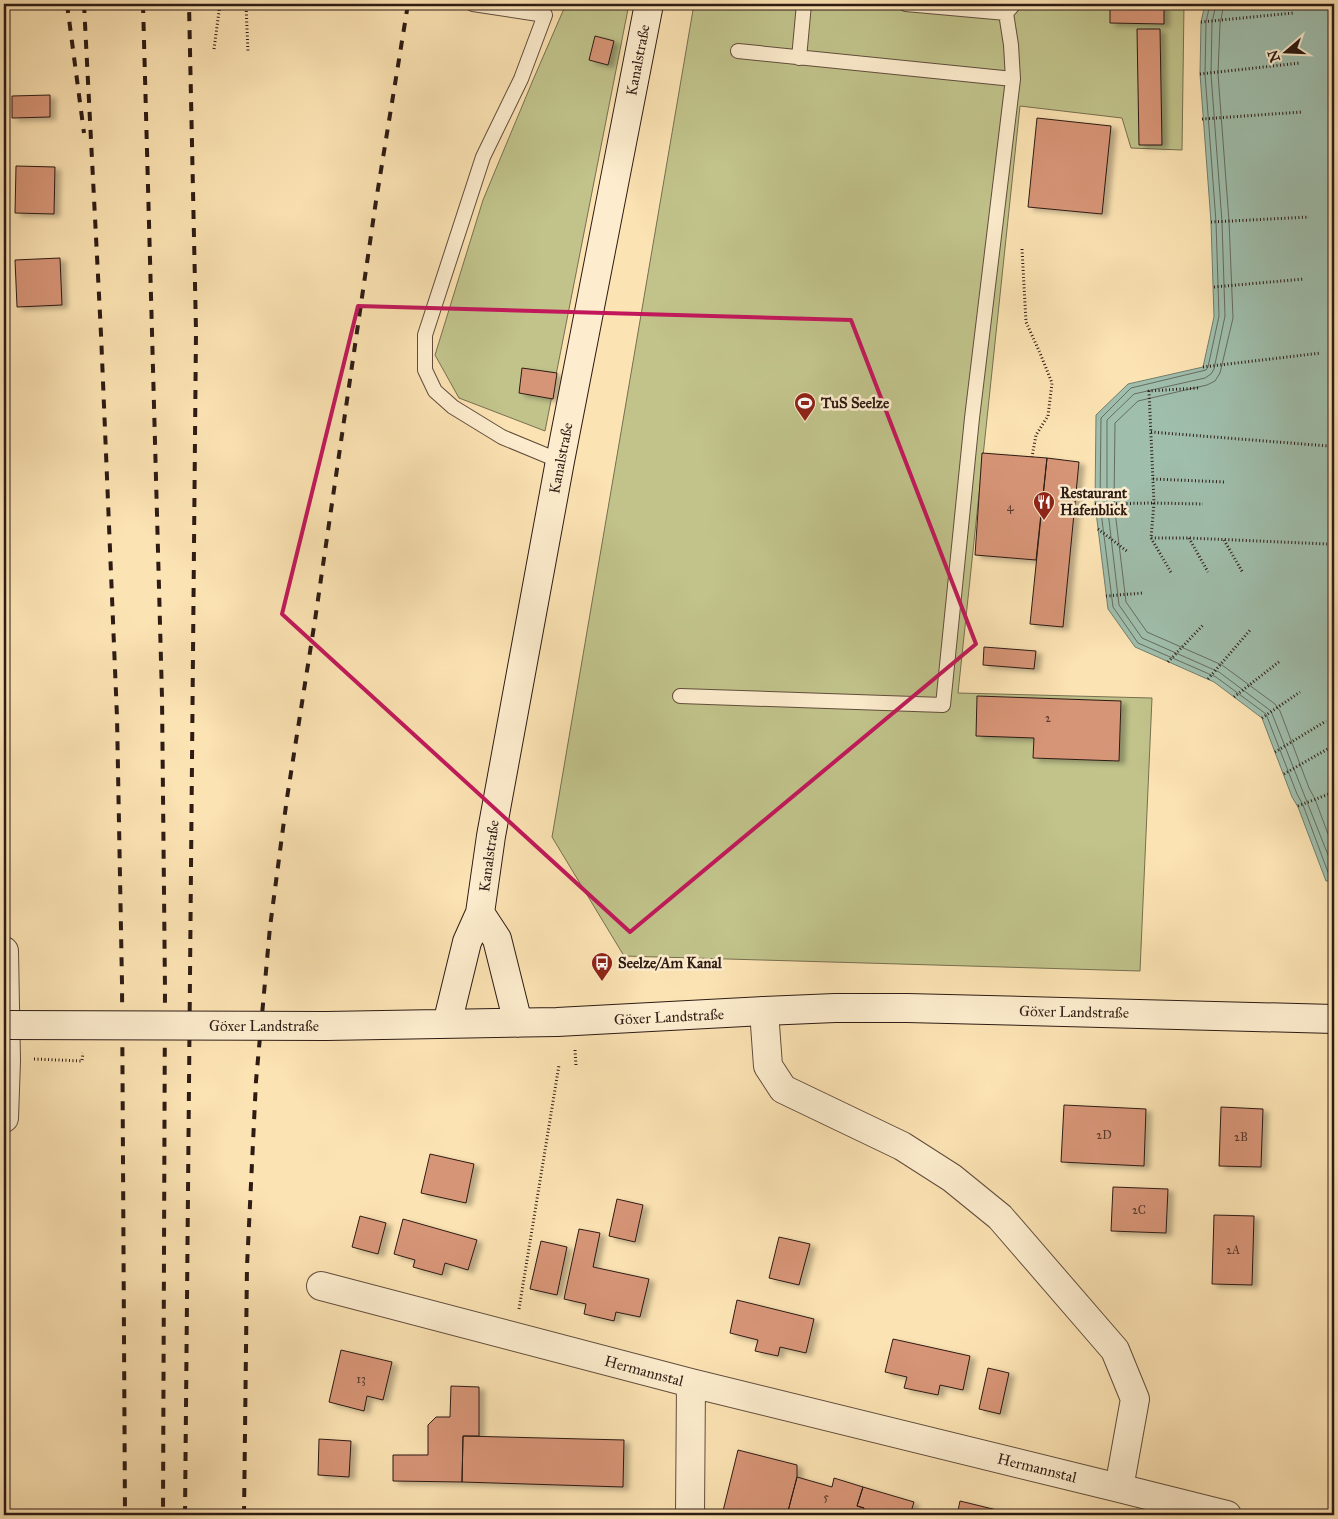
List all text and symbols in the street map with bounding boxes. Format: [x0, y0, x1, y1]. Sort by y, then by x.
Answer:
street label: Kanalstraße [622, 23, 654, 97]
north arrow [1260, 28, 1310, 78]
text: N [1264, 48, 1284, 64]
sports icon: TuS Seelze [793, 391, 817, 422]
place label: TuS Seelze [820, 394, 890, 412]
street label: Kanalstraße [545, 421, 577, 495]
place label: Restaurant Hafenblick [1060, 484, 1128, 519]
restaurant icon: Restaurant Hafenblick [1032, 490, 1056, 521]
house number: 4 [1007, 500, 1014, 514]
house number: 2 [1045, 711, 1051, 725]
street label: Kanalstraße [475, 819, 503, 893]
bus stop icon: Seelze/Am Kanal [590, 951, 614, 982]
place label: Seelze/Am Kanal [618, 954, 723, 972]
street label: Göxer Landstraße [1019, 1002, 1129, 1022]
street label: Göxer Landstraße [614, 1005, 724, 1029]
street label: Göxer Landstraße [209, 1017, 319, 1035]
house number: 2D [1096, 1128, 1112, 1142]
house number: 2B [1234, 1130, 1248, 1144]
house number: 2C [1132, 1203, 1146, 1217]
house number: 2A [1226, 1243, 1240, 1257]
street label: Hermannstal [603, 1352, 686, 1390]
house number: 13 [356, 1372, 366, 1386]
street label: Hermannstal [996, 1449, 1079, 1487]
house number: 5 [823, 1490, 829, 1504]

